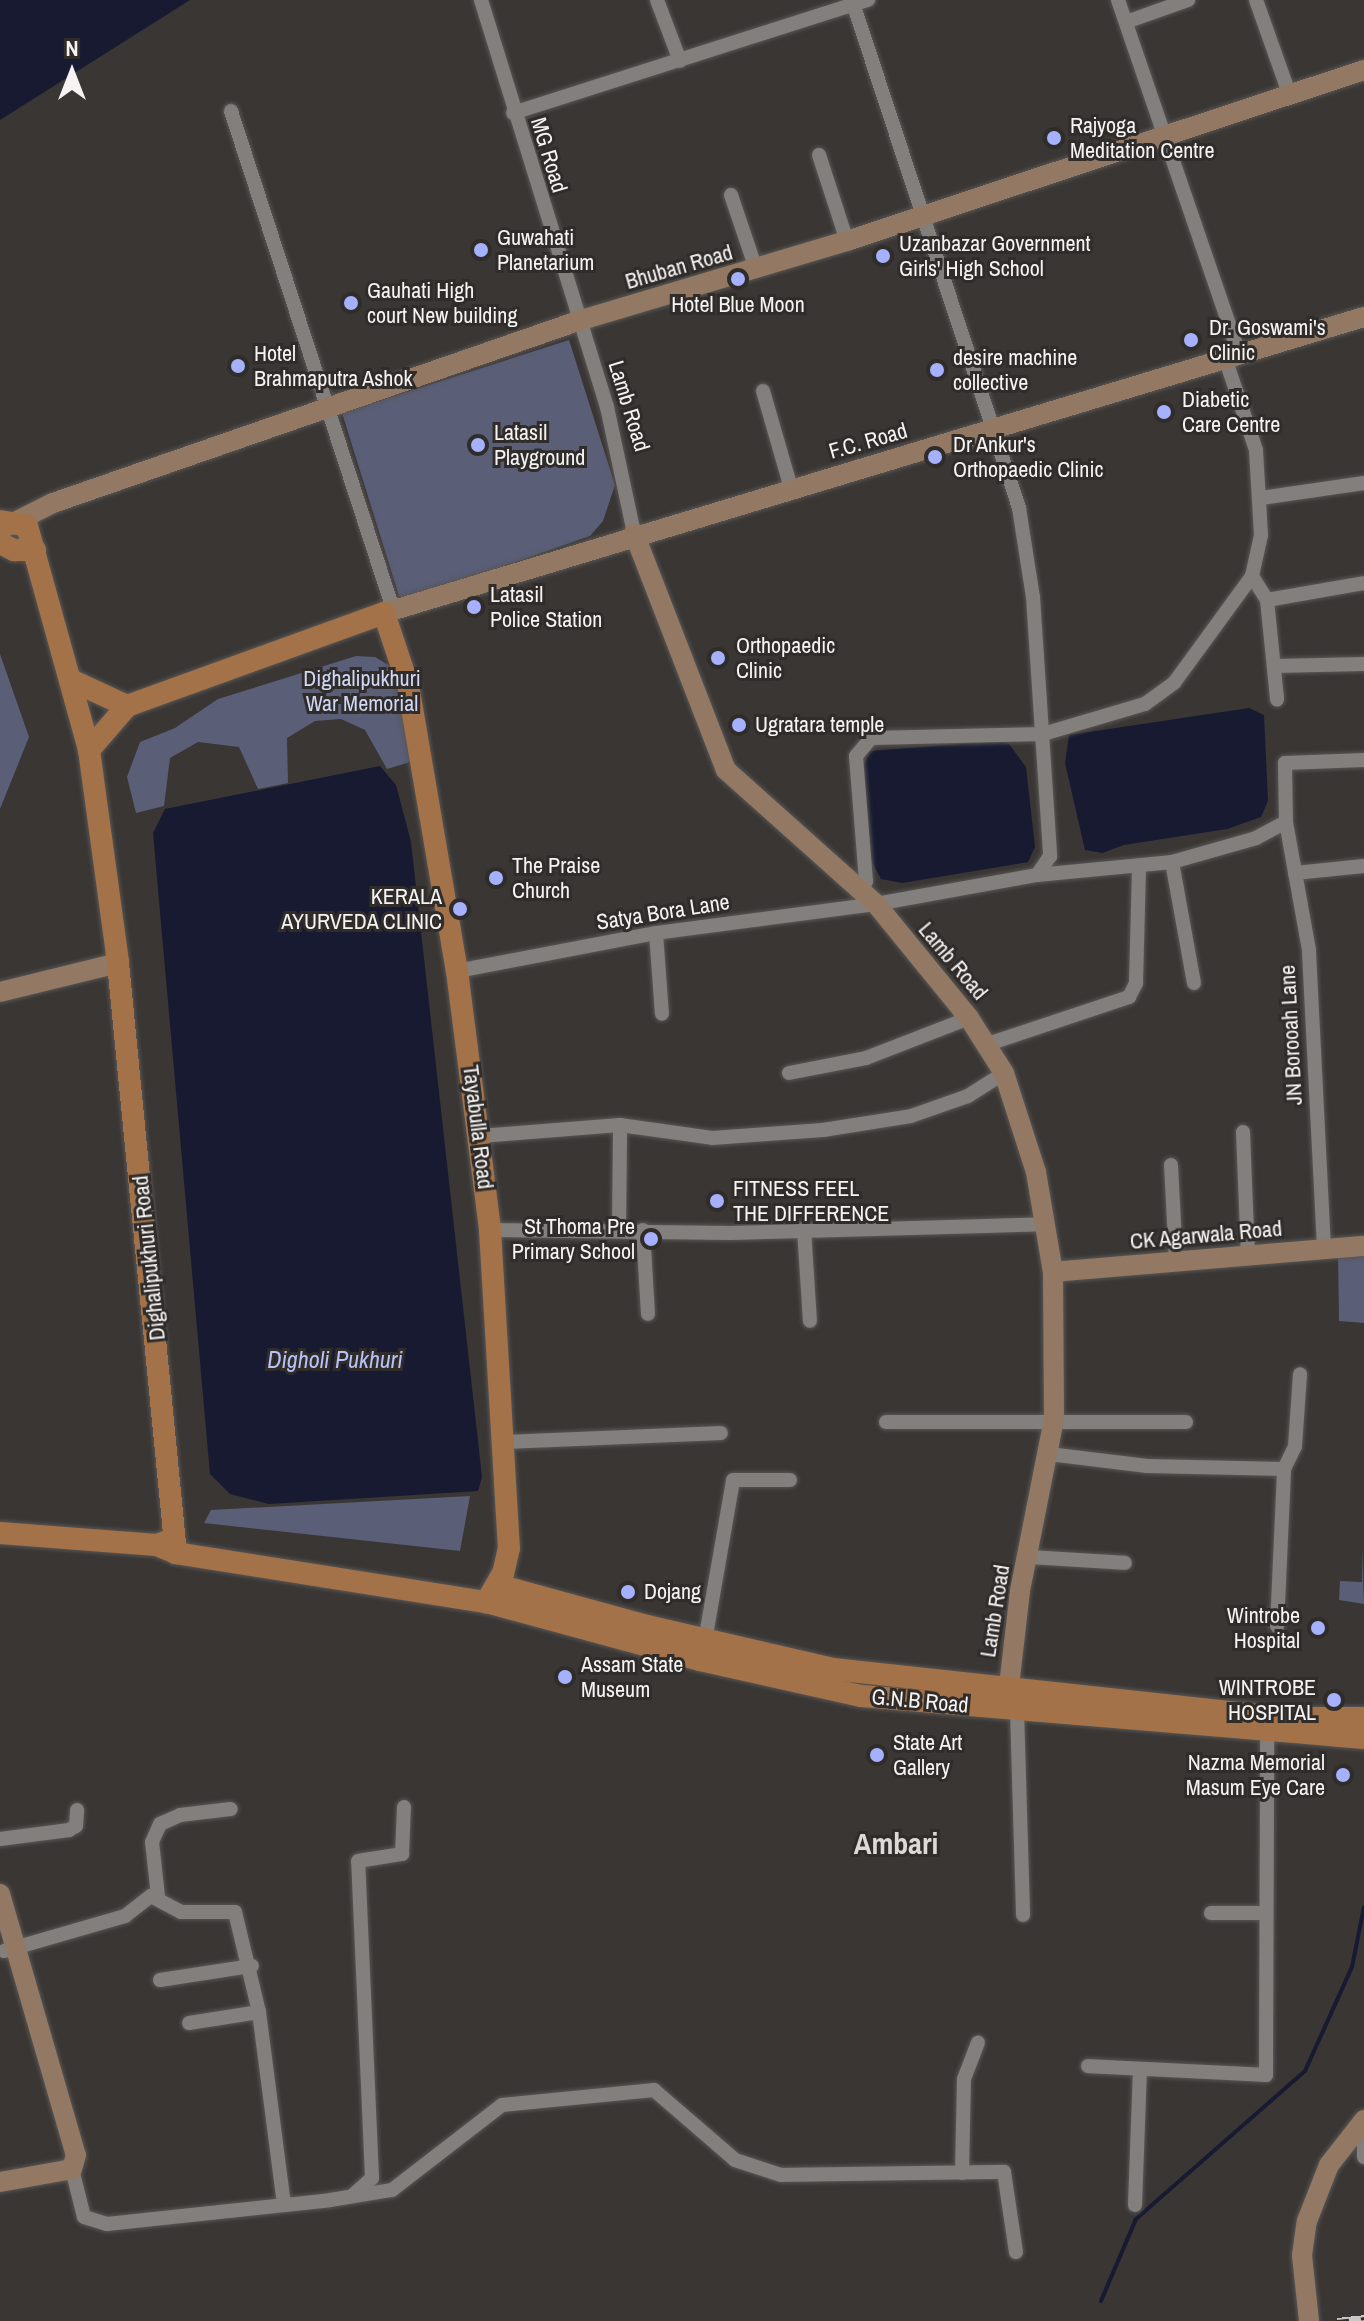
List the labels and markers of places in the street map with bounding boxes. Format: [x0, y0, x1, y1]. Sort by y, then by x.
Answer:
place label: Rajyoga Meditation Centre [1070, 112, 1214, 164]
marker: Rajyoga Meditation Centre [1045, 129, 1063, 147]
place label: Guwahati Planetarium [497, 224, 594, 276]
place label: Uzanbazar Government Girls' High School [899, 230, 1091, 282]
marker: Guwahati Planetarium [472, 241, 490, 259]
marker: Uzanbazar Government Girls' High School [874, 247, 892, 265]
marker: Hotel Blue Moon [729, 270, 747, 288]
place label: Gauhati High court New building [367, 277, 517, 328]
place label: Hotel Blue Moon [671, 292, 805, 318]
marker: Gauhati High court New building [342, 294, 360, 312]
place label: Dr. Goswami's Clinic [1209, 314, 1326, 366]
marker: Dr. Goswami's Clinic [1180, 329, 1202, 351]
place label: Hotel Brahmaputra Ashok [254, 340, 413, 392]
place label: desire machine collective [953, 344, 1077, 396]
marker: Hotel Brahmaputra Ashok [229, 357, 247, 375]
marker: desire machine collective [928, 361, 946, 379]
place label: Diabetic Care Centre [1182, 386, 1280, 438]
marker: Diabetic Care Centre [1153, 401, 1175, 423]
place label: Latasil Playground [494, 419, 585, 470]
place label: Dr Ankur's Orthopaedic Clinic [953, 431, 1103, 482]
marker: Latasil Playground [469, 436, 487, 454]
marker: Dr Ankur's Orthopaedic Clinic [924, 446, 946, 468]
place label: Latasil Police Station [490, 581, 602, 632]
marker: Latasil Police Station [465, 598, 483, 616]
place label: Orthopaedic Clinic [736, 632, 835, 684]
marker: Orthopaedic Clinic [707, 647, 729, 669]
place label: Ugratara temple [755, 712, 884, 738]
marker: Ugratara temple [730, 716, 748, 734]
place label: The Praise Church [512, 852, 600, 904]
marker: The Praise Church [487, 869, 505, 887]
place label: KERALA AYURVEDA CLINIC [280, 883, 442, 934]
marker: KERALA AYURVEDA CLINIC [449, 898, 471, 920]
place label: FITNESS FEEL THE DIFFERENCE [733, 1175, 889, 1226]
marker: FITNESS FEEL THE DIFFERENCE [708, 1192, 726, 1210]
place label: St Thoma Pre Primary School [512, 1213, 635, 1264]
marker: St Thoma Pre Primary School [642, 1230, 660, 1248]
place label: Dojang [644, 1579, 701, 1605]
marker: Dojang [619, 1583, 637, 1601]
place label: Wintrobe Hospital [1227, 1602, 1300, 1654]
marker: Wintrobe Hospital [1307, 1617, 1329, 1639]
place label: Assam State Museum [581, 1651, 683, 1702]
marker: Assam State Museum [556, 1668, 574, 1686]
place label: WINTROBE HOSPITAL [1219, 1674, 1316, 1726]
marker: WINTROBE HOSPITAL [1323, 1689, 1345, 1711]
place label: State Art Gallery [893, 1729, 963, 1780]
marker: State Art Gallery [868, 1746, 886, 1764]
place label: Nazma Memorial Masum Eye Care [1186, 1749, 1325, 1800]
marker: Nazma Memorial Masum Eye Care [1332, 1764, 1354, 1786]

